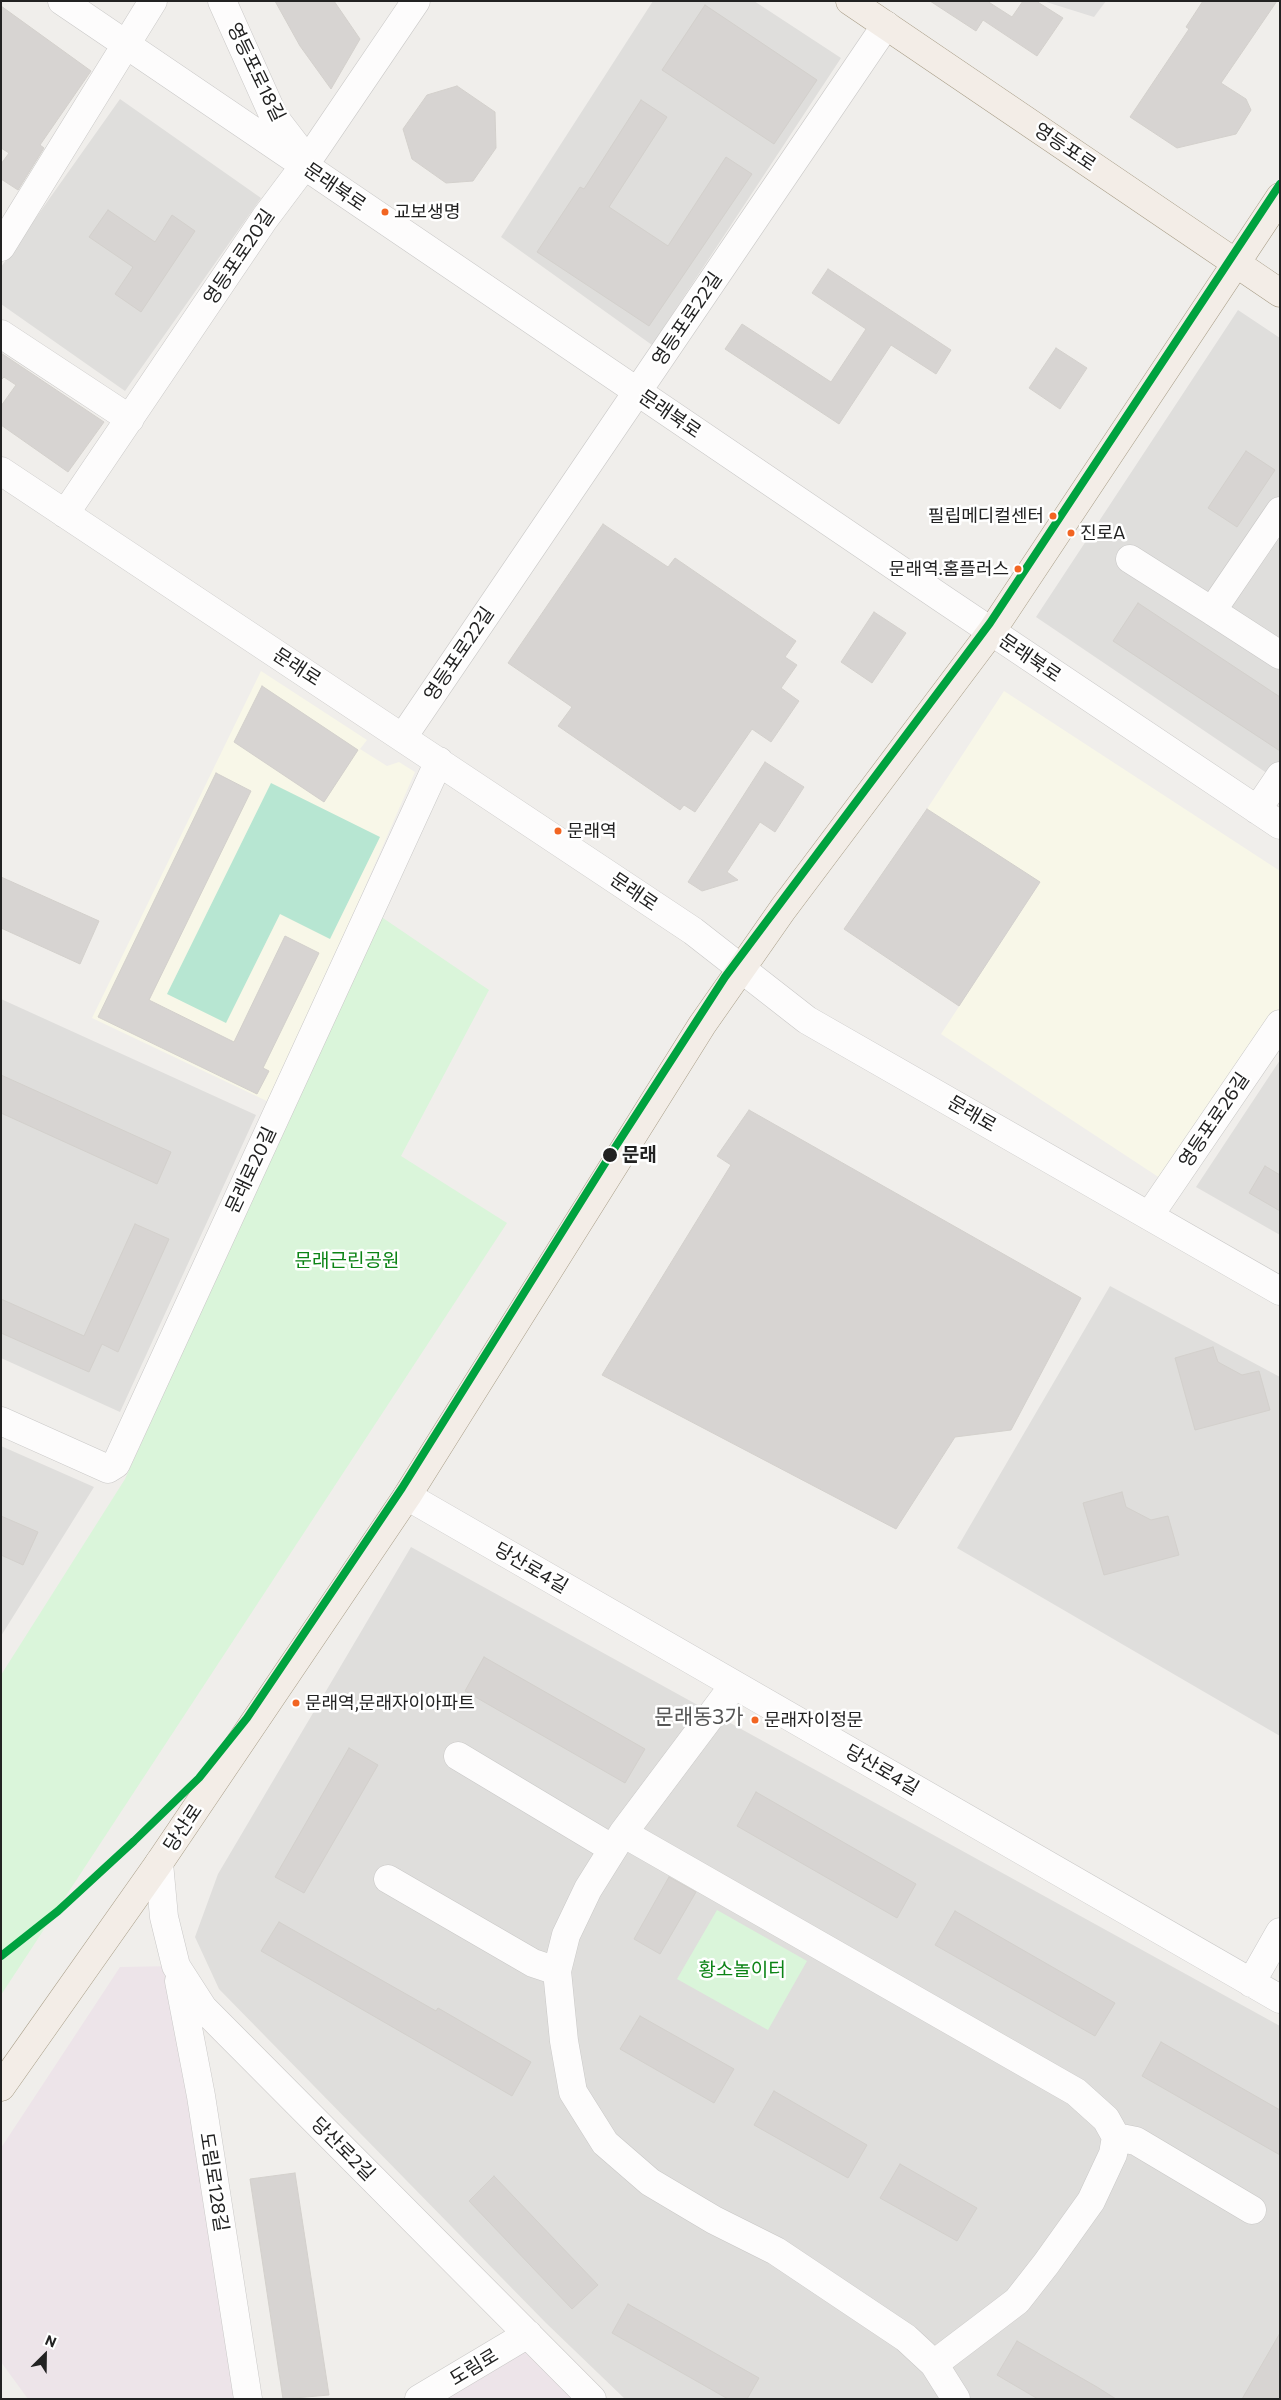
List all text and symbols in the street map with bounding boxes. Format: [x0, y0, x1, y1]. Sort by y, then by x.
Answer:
street label: 영등포로18길 [222, 19, 290, 125]
street label: 영등포로 [1030, 118, 1100, 176]
street label: 문래북로 [300, 158, 370, 216]
place label: 교보생명 [394, 201, 460, 223]
street label: 영등포로20길 [199, 205, 279, 309]
marker: 교보생명 [380, 207, 390, 217]
street label: 영등포로22길 [647, 268, 727, 370]
street label: 문래북로 [635, 385, 705, 443]
place label: 필립메디컬센터 [928, 505, 1044, 527]
marker: 필립메디컬센터 [1048, 511, 1058, 521]
place label: 진로A [1080, 522, 1126, 544]
marker: 진로A [1066, 528, 1076, 538]
place label: 문래역.홈플러스 [889, 558, 1009, 580]
marker: 문래역.홈플러스 [1013, 564, 1023, 574]
street label: 영등포로22길 [419, 603, 499, 705]
street label: 문래북로 [995, 629, 1065, 687]
street label: 문래로 [269, 643, 325, 691]
place label: 문래역 [567, 820, 617, 842]
marker: 문래역 [553, 826, 563, 836]
street label: 문래로 [606, 868, 662, 916]
street label: 영등포로26길 [1174, 1068, 1254, 1172]
street label: 문래로 [944, 1091, 1000, 1137]
street label: 문래로20길 [221, 1123, 281, 1217]
place label: 문래 [622, 1144, 657, 1166]
marker: 문래 [601, 1146, 619, 1164]
park label: 문래근린공원 [295, 1250, 399, 1272]
street label: 당산로4길 [490, 1538, 572, 1598]
place label: 문래역,문래자이아파트 [305, 1692, 475, 1714]
marker: 문래역,문래자이아파트 [291, 1698, 301, 1708]
district label: 문래동3가 [654, 1704, 744, 1730]
place label: 문래자이정문 [764, 1709, 863, 1731]
marker: 문래자이정문 [750, 1715, 760, 1725]
street label: 당산로4길 [841, 1740, 923, 1800]
street label: 당산로 [159, 1800, 207, 1856]
park label: 황소놀이터 [698, 1959, 786, 1981]
street label: 당산로2길 [306, 2112, 380, 2186]
street label: 도림로128길 [195, 2131, 233, 2233]
north arrow [20, 2330, 70, 2380]
text: N [43, 2331, 59, 2351]
street label: 도림로 [446, 2344, 502, 2390]

